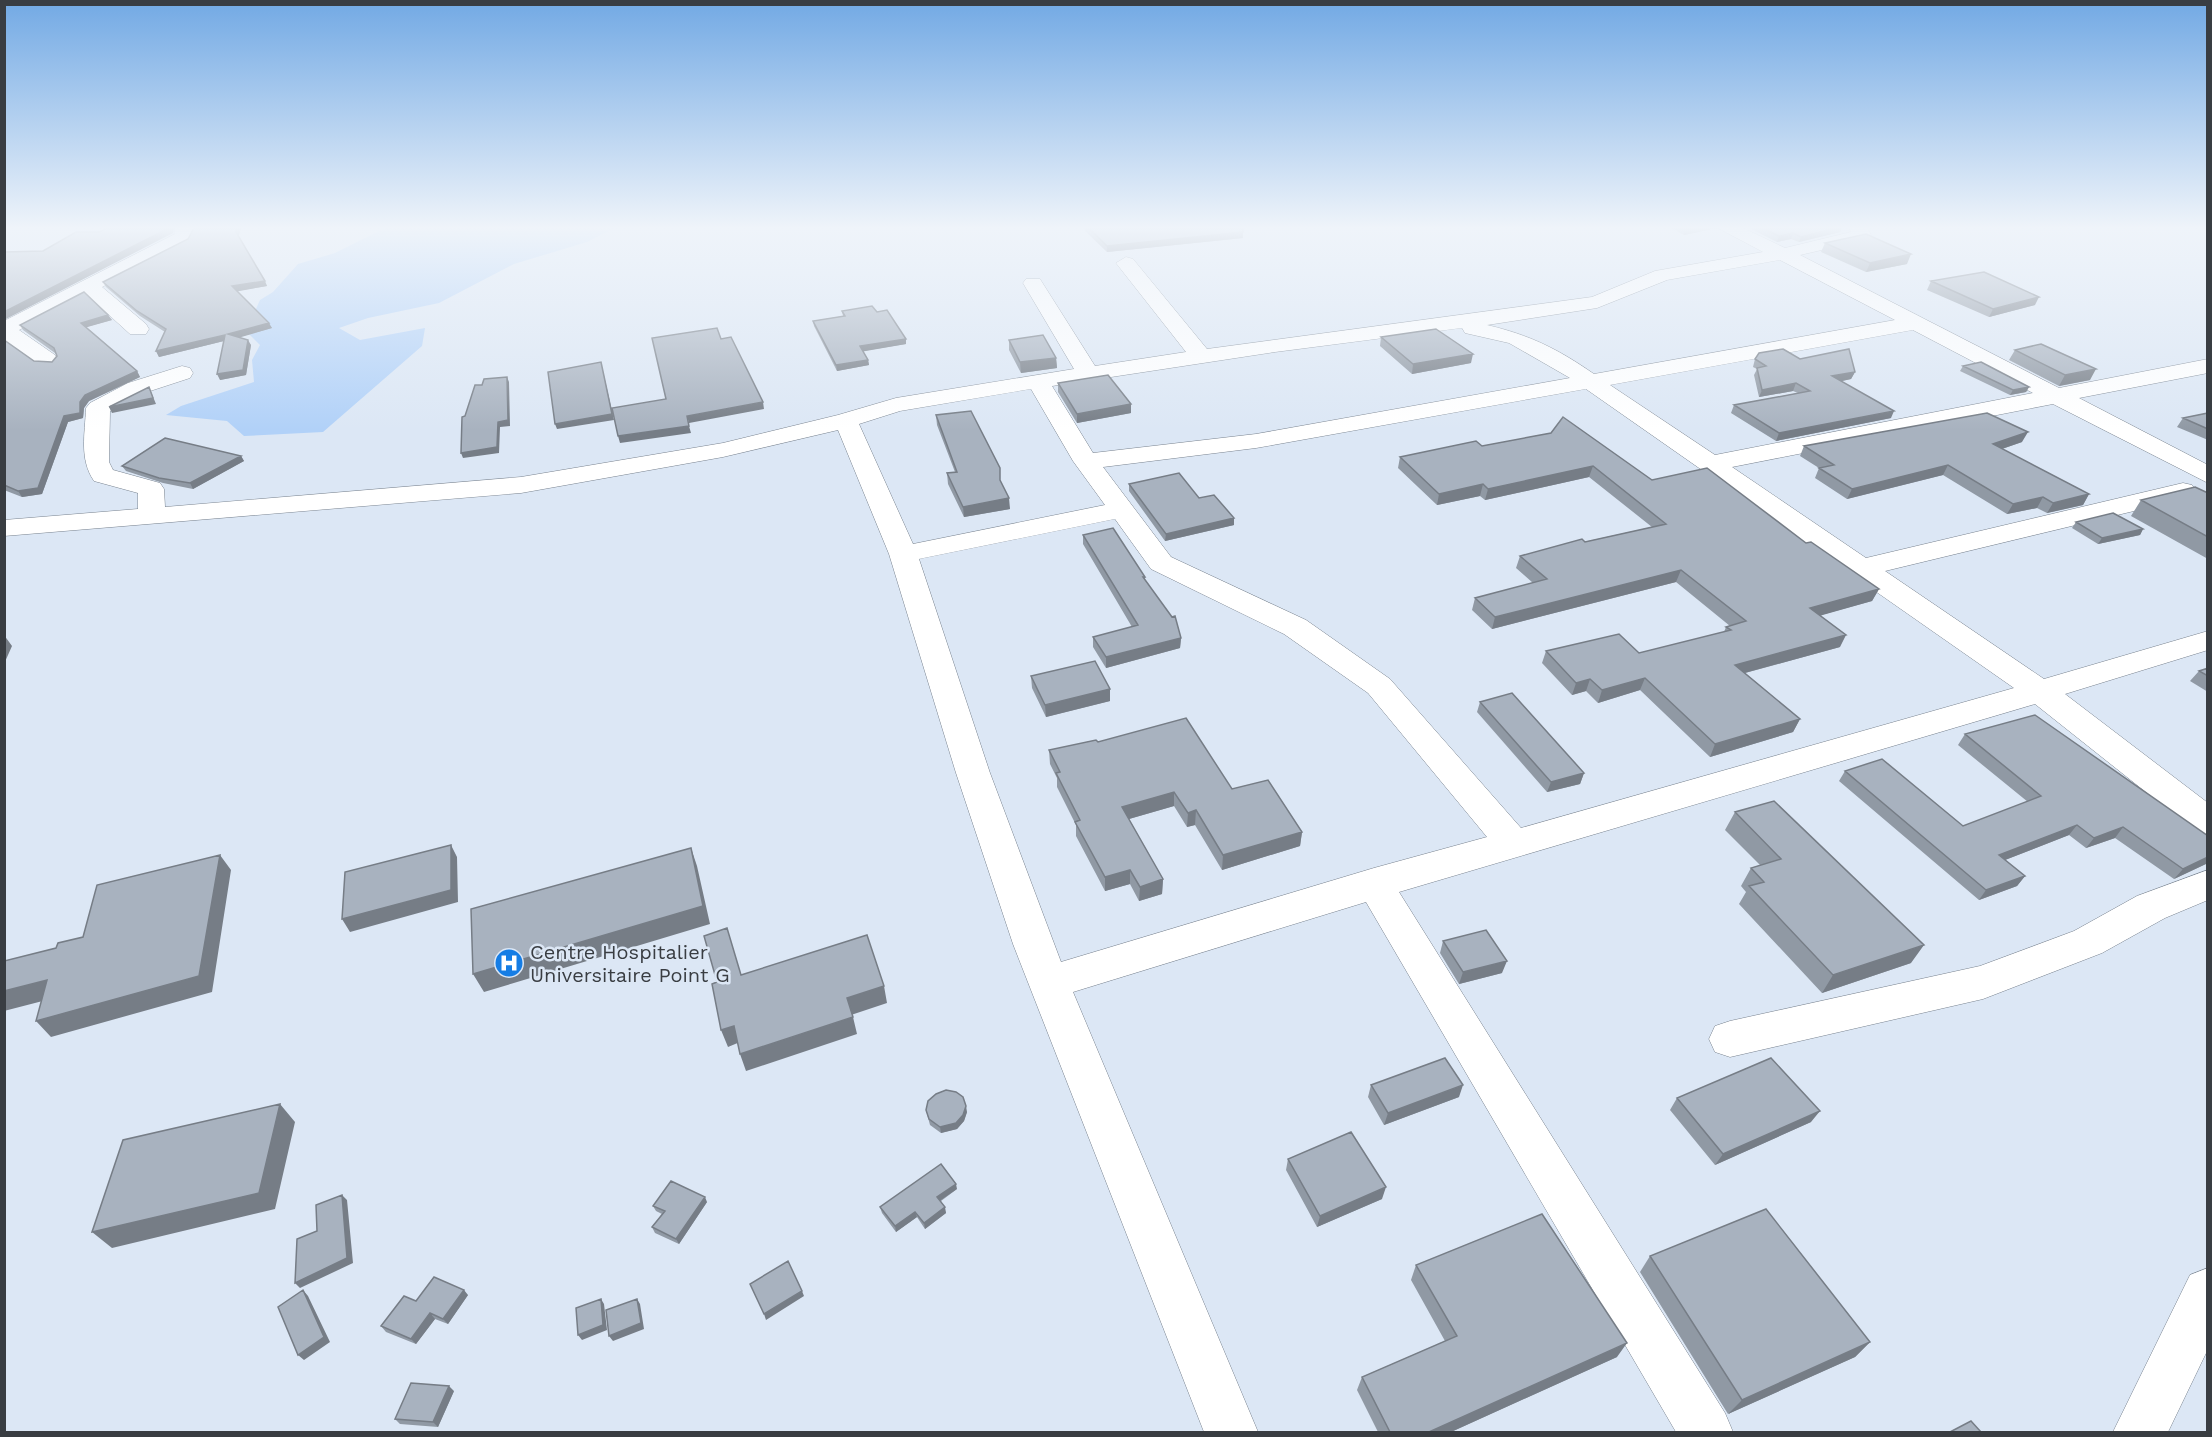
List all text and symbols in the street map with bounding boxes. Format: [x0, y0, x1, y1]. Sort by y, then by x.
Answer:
place label: Centre Hospitalier Universitaire Point G [530, 940, 730, 987]
hospital icon: Centre Hospitalier Universitaire Point G [493, 947, 525, 979]

